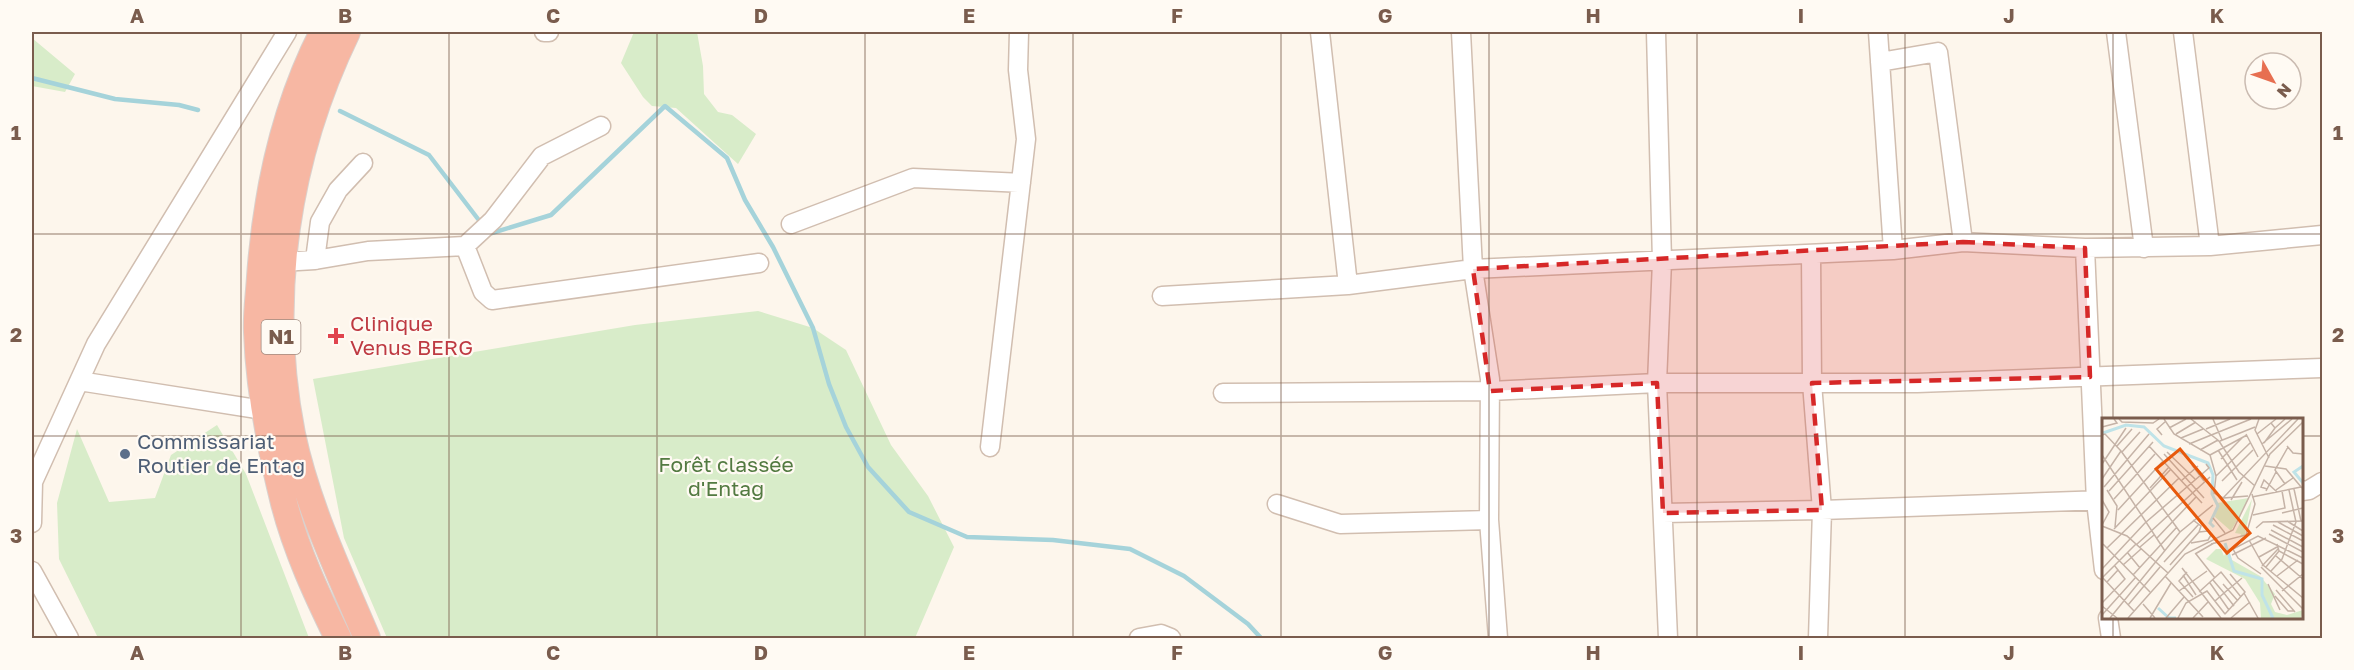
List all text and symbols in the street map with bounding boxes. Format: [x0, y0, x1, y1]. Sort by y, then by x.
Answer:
text: A [130, 3, 144, 27]
text: B [338, 3, 352, 27]
text: C [546, 3, 560, 27]
text: D [754, 3, 768, 27]
text: E [963, 3, 975, 27]
text: F [1171, 3, 1183, 27]
text: G [1378, 3, 1392, 27]
text: H [1585, 3, 1601, 27]
text: I [1798, 3, 1804, 27]
text: J [2003, 3, 2015, 27]
text: K [2210, 3, 2225, 27]
north arrow [2243, 51, 2303, 111]
text: N [2273, 80, 2296, 102]
text: 1 [11, 120, 21, 144]
text: 1 [2333, 120, 2343, 144]
place label: Clinique Venus BERG [350, 310, 473, 360]
road number: N1 [262, 320, 300, 354]
text: 2 [10, 322, 22, 346]
text: 2 [2332, 322, 2344, 346]
marker: Clinique Venus BERG [327, 327, 345, 345]
inset map [2102, 418, 2303, 619]
place label: Commissariat Routier de Entag [137, 428, 305, 478]
marker: Commissariat Routier de Entag [118, 447, 132, 461]
park label: Forêt classée d'Entag [658, 451, 794, 501]
text: 3 [10, 523, 22, 547]
text: 3 [2332, 523, 2344, 547]
text: A [130, 640, 144, 664]
text: B [338, 640, 352, 664]
text: C [546, 640, 560, 664]
text: D [754, 640, 768, 664]
text: E [963, 640, 975, 664]
text: F [1171, 640, 1183, 664]
text: G [1378, 640, 1392, 664]
text: H [1585, 640, 1601, 664]
text: I [1798, 640, 1804, 664]
text: J [2003, 640, 2015, 664]
text: K [2210, 640, 2225, 664]

